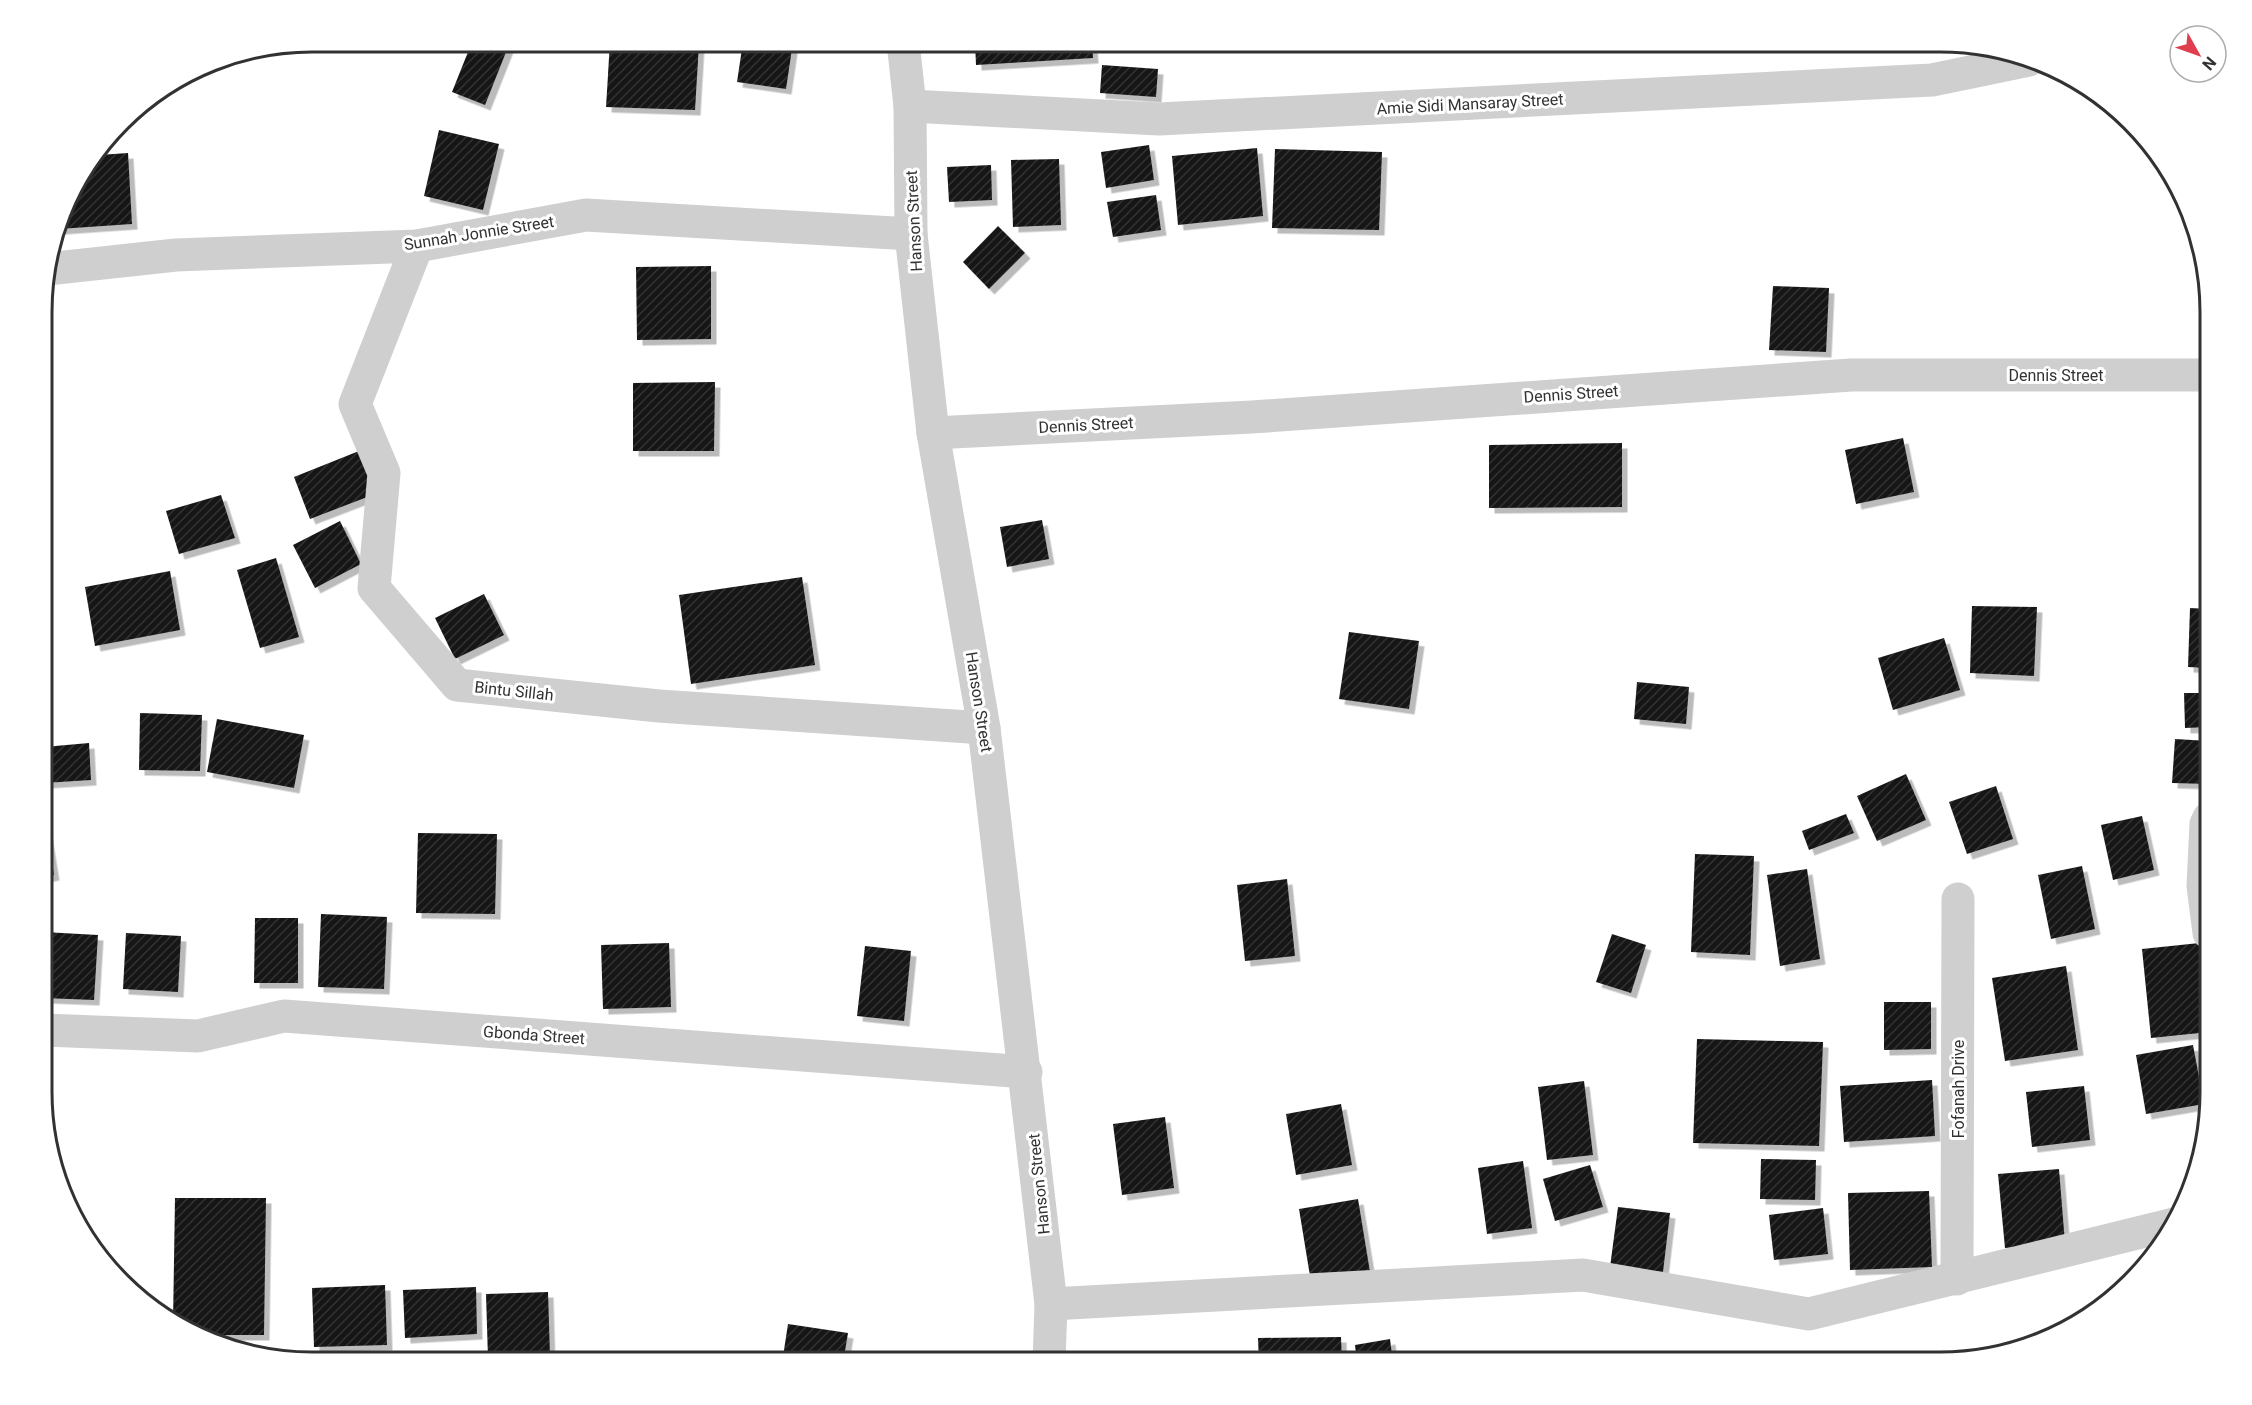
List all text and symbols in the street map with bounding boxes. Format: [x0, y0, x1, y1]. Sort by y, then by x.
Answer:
north arrow [2168, 24, 2228, 84]
text: N [2198, 53, 2220, 74]
street label: Amie Sidi Mansaray Street [1376, 90, 1564, 118]
street label: Hanson Street [902, 170, 926, 272]
street label: Sunnah Jonnie Street [403, 212, 555, 254]
street label: Dennis Street [2009, 366, 2103, 385]
street label: Dennis Street [1523, 381, 1619, 407]
street label: Dennis Street [1038, 413, 1134, 437]
street label: Hanson Street [962, 650, 996, 754]
street label: Bintu Sillah [474, 677, 554, 705]
street label: Gbonda Street [483, 1022, 585, 1048]
street label: Fofanah Drive [1949, 1040, 1968, 1138]
street label: Hanson Street [1024, 1133, 1054, 1235]

